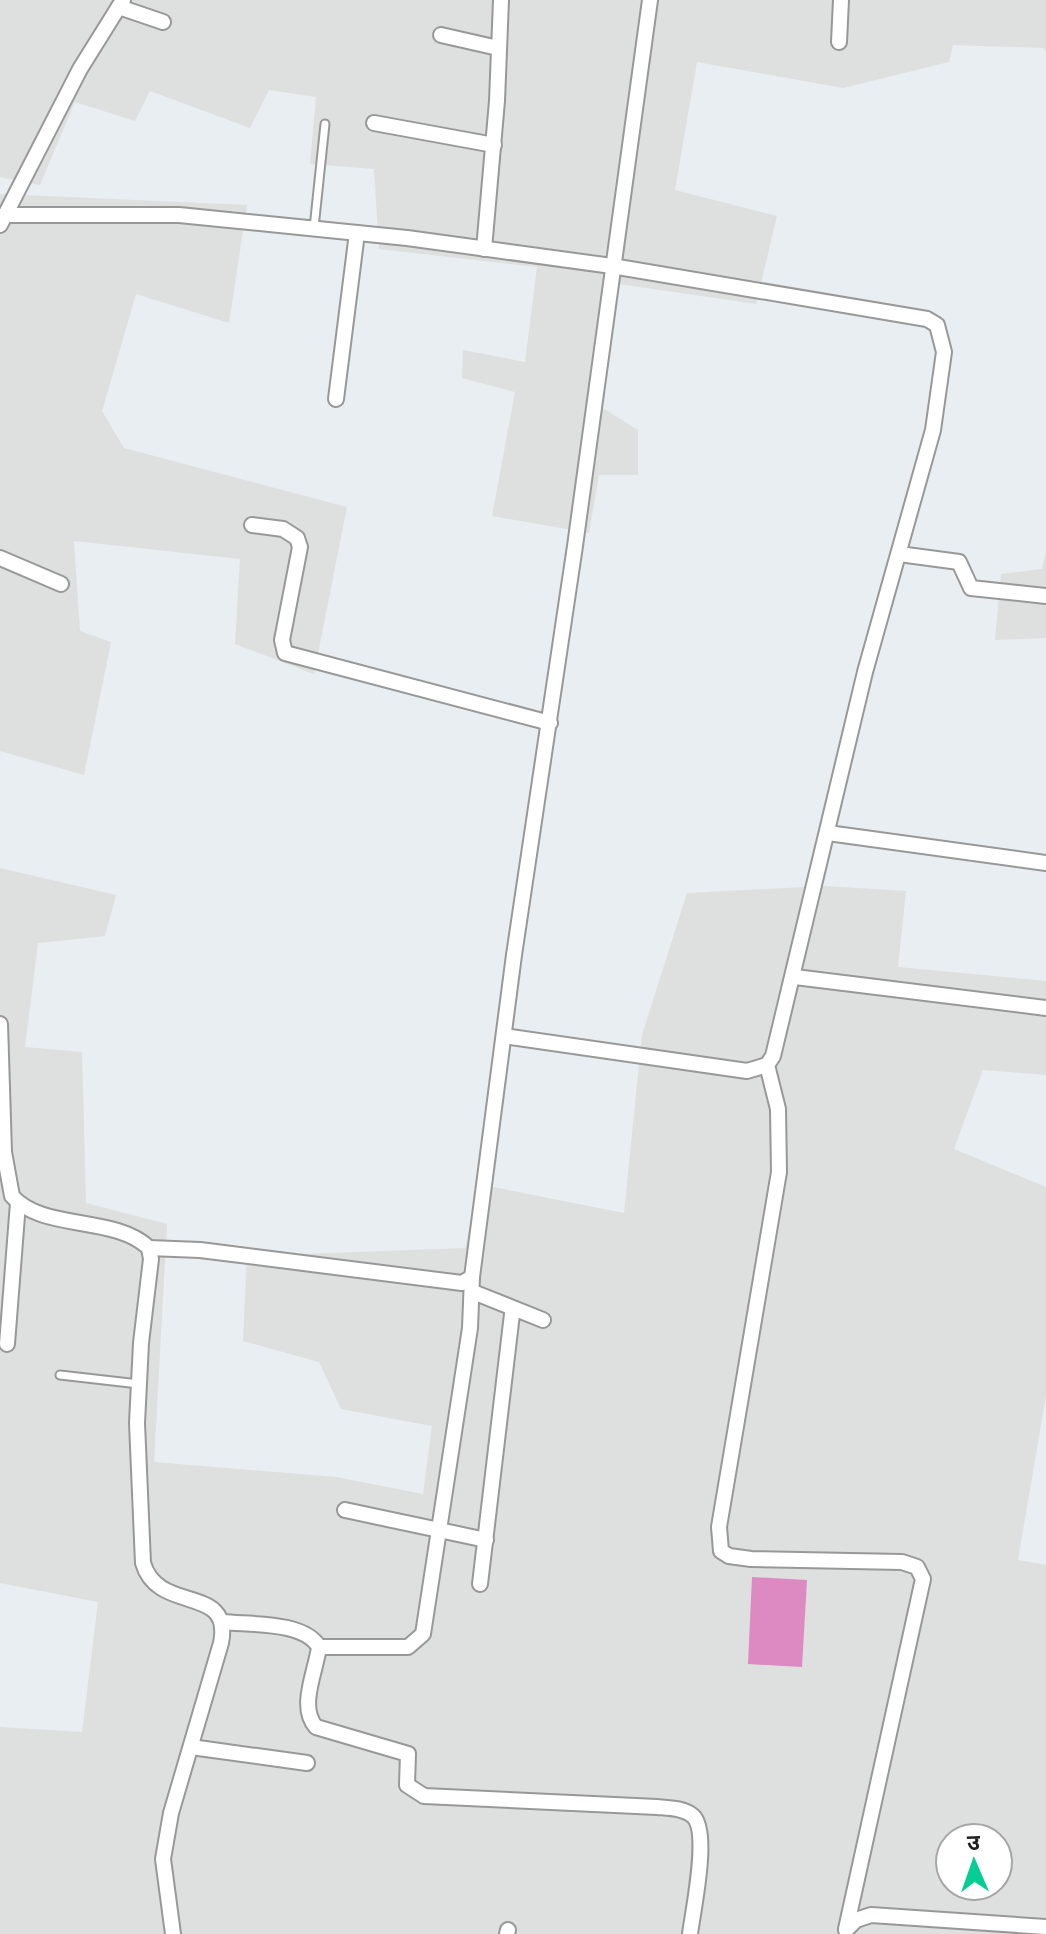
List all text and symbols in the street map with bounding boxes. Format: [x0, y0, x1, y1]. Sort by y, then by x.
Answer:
north arrow [934, 1822, 1014, 1902]
text: उ [966, 1828, 981, 1856]

